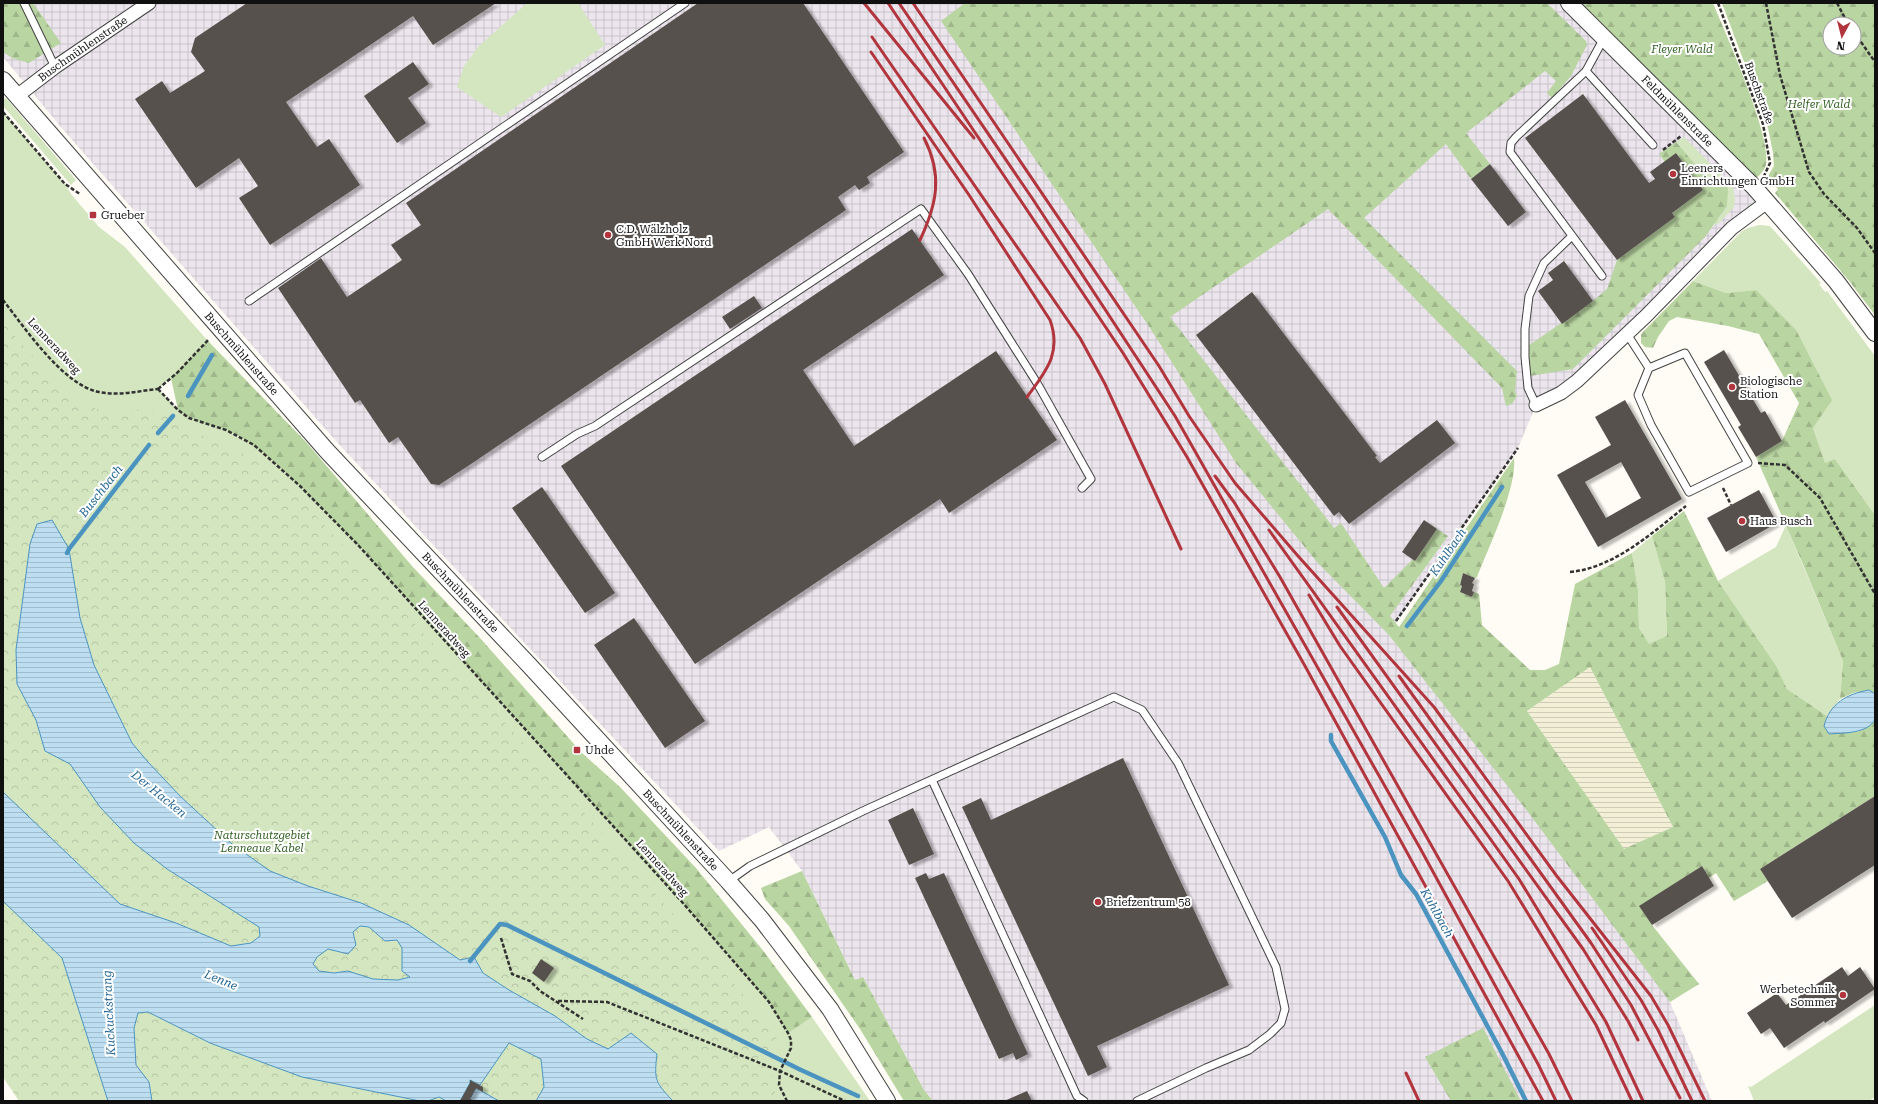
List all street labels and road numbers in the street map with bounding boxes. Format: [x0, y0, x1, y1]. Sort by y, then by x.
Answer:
street label: Buschmühlenstraße [35, 13, 130, 84]
street label: Buschstraße [1742, 60, 1776, 126]
street label: Feldmühlenstraße [1639, 73, 1716, 149]
street label: Buschmühlenstraße [202, 309, 281, 397]
street label: Lenneradweg [25, 315, 84, 377]
street label: Buschmühlenstraße [420, 550, 501, 635]
street label: Lenneradweg [415, 598, 473, 660]
street label: Buschmühlenstraße [640, 787, 721, 873]
street label: Lenneradweg [633, 837, 691, 899]

